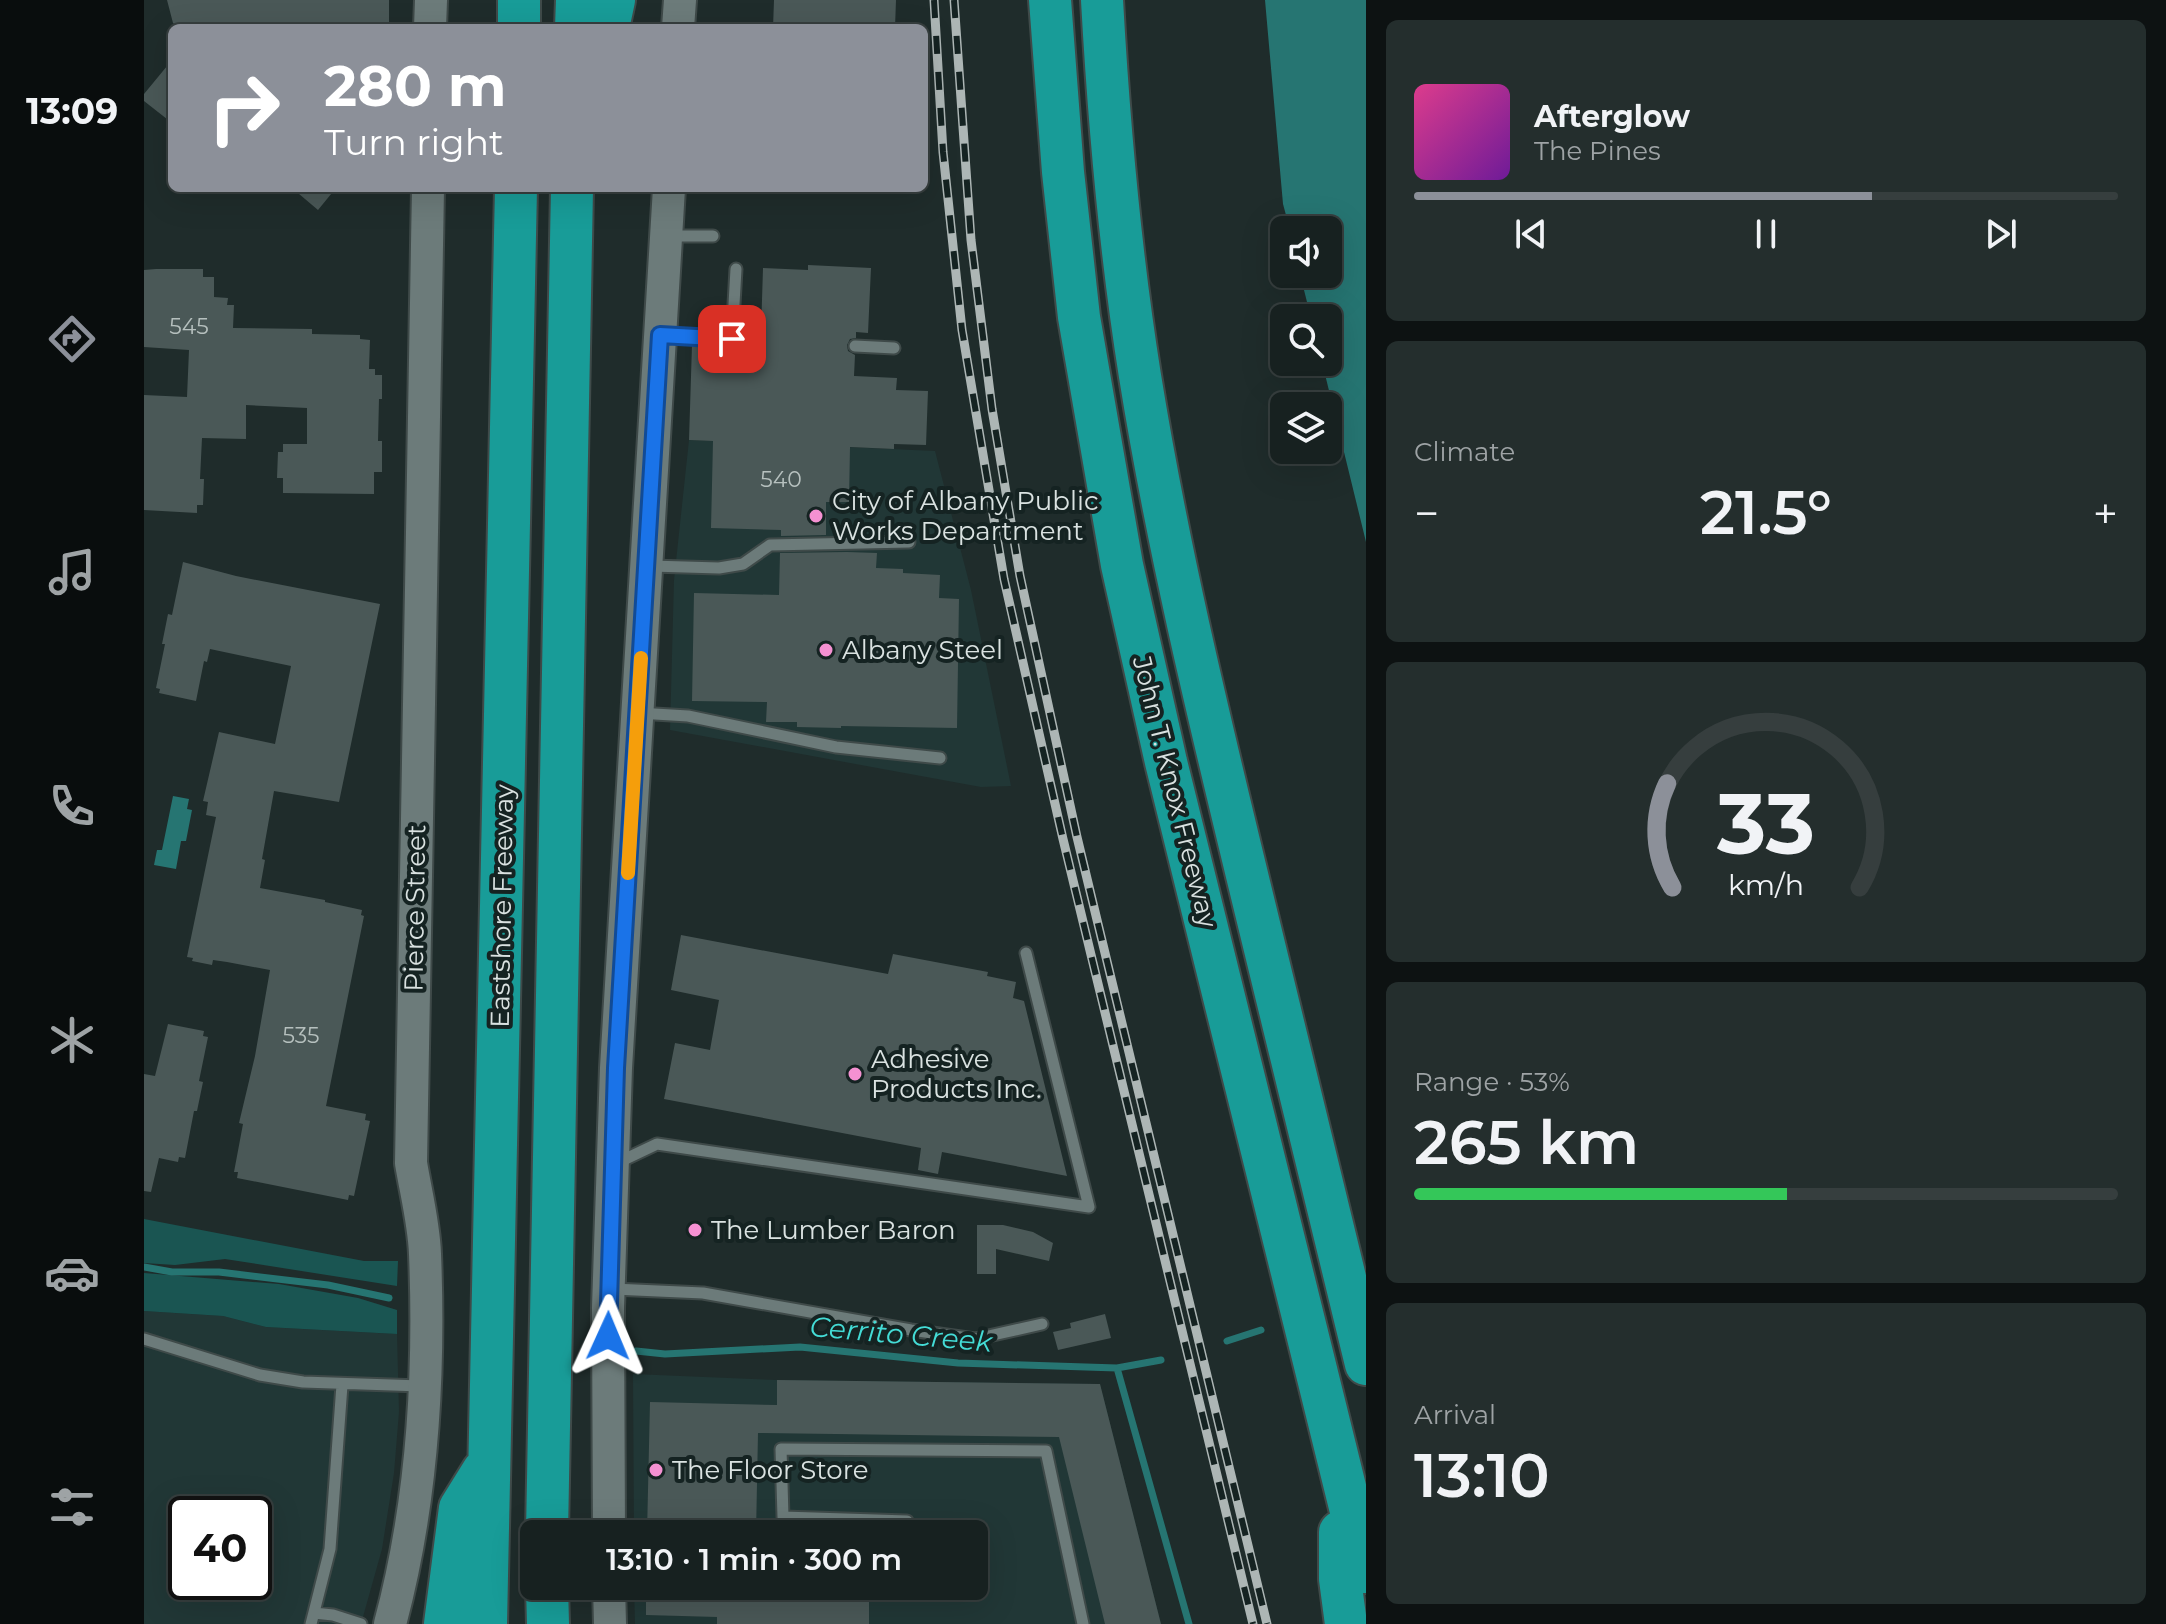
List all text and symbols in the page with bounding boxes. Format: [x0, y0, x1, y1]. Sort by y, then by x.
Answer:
text: 280 m [324, 52, 507, 120]
icon: right [192, 56, 296, 160]
text: 13:09 [26, 89, 118, 133]
text: Afterglow [1534, 98, 1690, 135]
text: Turn right [324, 120, 504, 164]
text: The Pines [1534, 135, 1661, 167]
icon: previous [1509, 212, 1553, 256]
icon: pause [1744, 212, 1788, 256]
icon: next [1979, 212, 2023, 256]
map controls [1270, 216, 1342, 464]
button: sound [1270, 216, 1342, 288]
button: search [1270, 304, 1342, 376]
pin [698, 305, 766, 373]
icon: directions [44, 311, 100, 367]
house number: 545 [169, 313, 209, 340]
icon: arrive [710, 317, 754, 361]
button: layers [1270, 392, 1342, 464]
text: Climate [1414, 436, 1515, 468]
house number: 540 [760, 466, 802, 493]
text: 21.5° [1700, 476, 1832, 549]
place label: City of Albany Public Works Department [832, 485, 1099, 547]
text: − [1414, 486, 1439, 540]
text: + [2093, 486, 2118, 540]
marker: City of Albany Public Works Department [807, 507, 825, 525]
icon: music [44, 544, 100, 600]
place label: Albany Steel [842, 634, 1003, 666]
marker: Albany Steel [817, 641, 835, 659]
street label: John T. Knox Freeway [1126, 652, 1224, 932]
text: 33 [1716, 773, 1815, 875]
icon: phone [44, 778, 100, 834]
street label: Eastshore Freeway [484, 783, 520, 1028]
street label: Pierce Street [398, 824, 432, 992]
text: km/h [1728, 867, 1804, 902]
icon: climate [44, 1012, 100, 1068]
house number: 535 [283, 1022, 319, 1049]
place label: Adhesive Products Inc. [871, 1043, 1042, 1105]
marker: Adhesive Products Inc. [846, 1065, 864, 1083]
text: Range · 53% [1414, 1066, 1570, 1098]
text: 265 km [1414, 1106, 1639, 1179]
place label: The Lumber Baron [711, 1214, 956, 1246]
marker: The Lumber Baron [686, 1221, 704, 1239]
icon: car [44, 1245, 100, 1301]
position arrow [566, 1294, 650, 1378]
water label: Cerrito Creek [808, 1309, 995, 1359]
text: Arrival [1414, 1399, 1496, 1431]
text: 13:10 [1414, 1439, 1550, 1512]
place label: The Floor Store [672, 1454, 868, 1486]
marker: The Floor Store [647, 1461, 665, 1479]
icon: filters [44, 1479, 100, 1535]
speed limit sign: 40 [168, 1496, 272, 1600]
text: 13:10 · 1 min · 300 m [606, 1541, 902, 1578]

